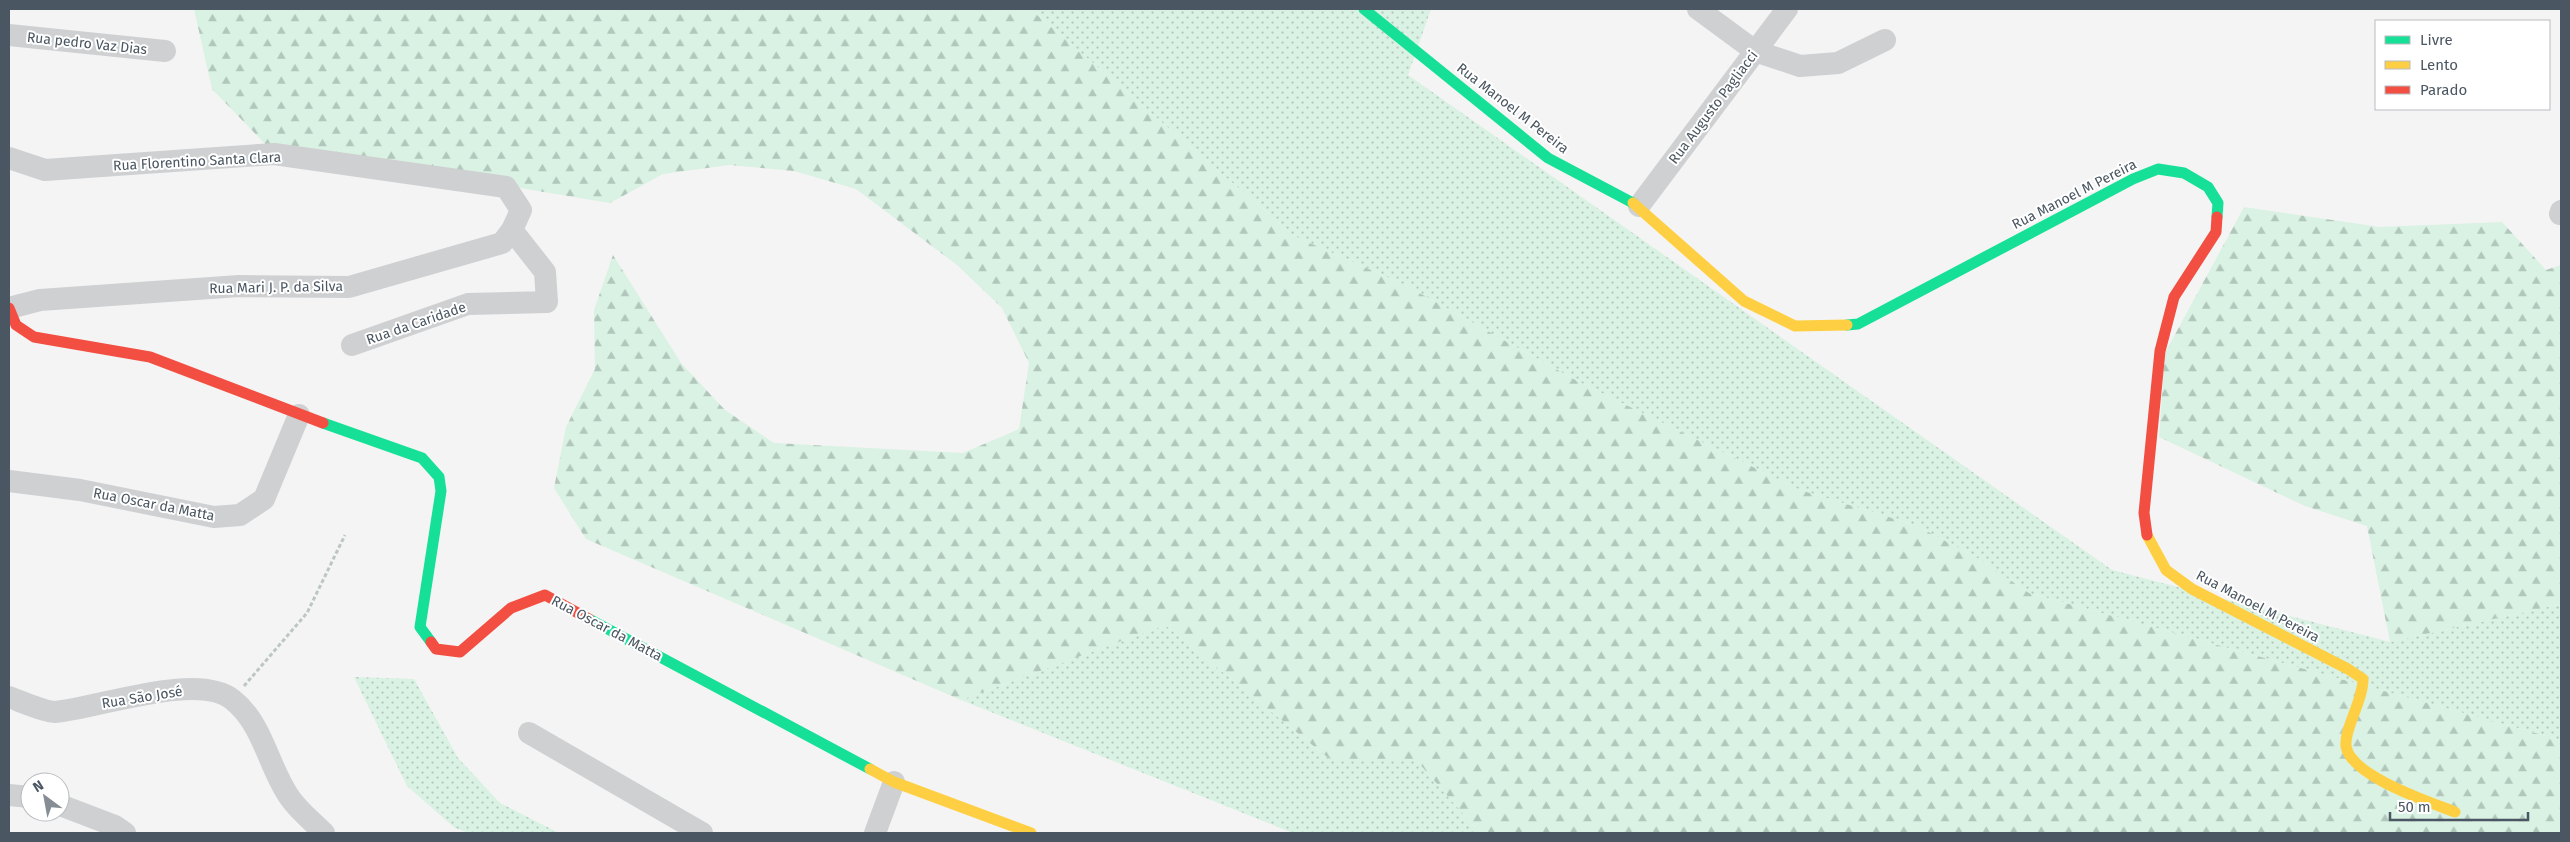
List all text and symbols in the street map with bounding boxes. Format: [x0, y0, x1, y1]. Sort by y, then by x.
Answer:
legend [2375, 20, 2550, 110]
street label: Rua pedro Vaz Dias [26, 29, 148, 58]
text: Livre [2420, 31, 2453, 49]
street label: Rua Augusto Pagliacci [1665, 47, 1762, 167]
text: Lento [2420, 56, 2458, 74]
street label: Rua Manoel M Pereira [1453, 59, 1572, 157]
text: Parado [2420, 81, 2467, 99]
street label: Rua Florentino Santa Clara [112, 149, 282, 174]
street label: Rua Manoel M Pereira [2009, 156, 2139, 233]
street label: Rua Mari J. P. da Silva [209, 278, 343, 297]
street label: Rua da Caridade [364, 298, 468, 348]
street label: Rua Oscar da Matta [92, 484, 216, 525]
street label: Rua Manoel M Pereira [2193, 567, 2322, 646]
street label: Rua Oscar da Matta [548, 592, 665, 665]
street label: Rua São José [100, 683, 184, 712]
north arrow [20, 772, 70, 822]
text: N [30, 777, 47, 796]
scale bar [2390, 790, 2528, 822]
text: 50 m [2398, 798, 2431, 816]

